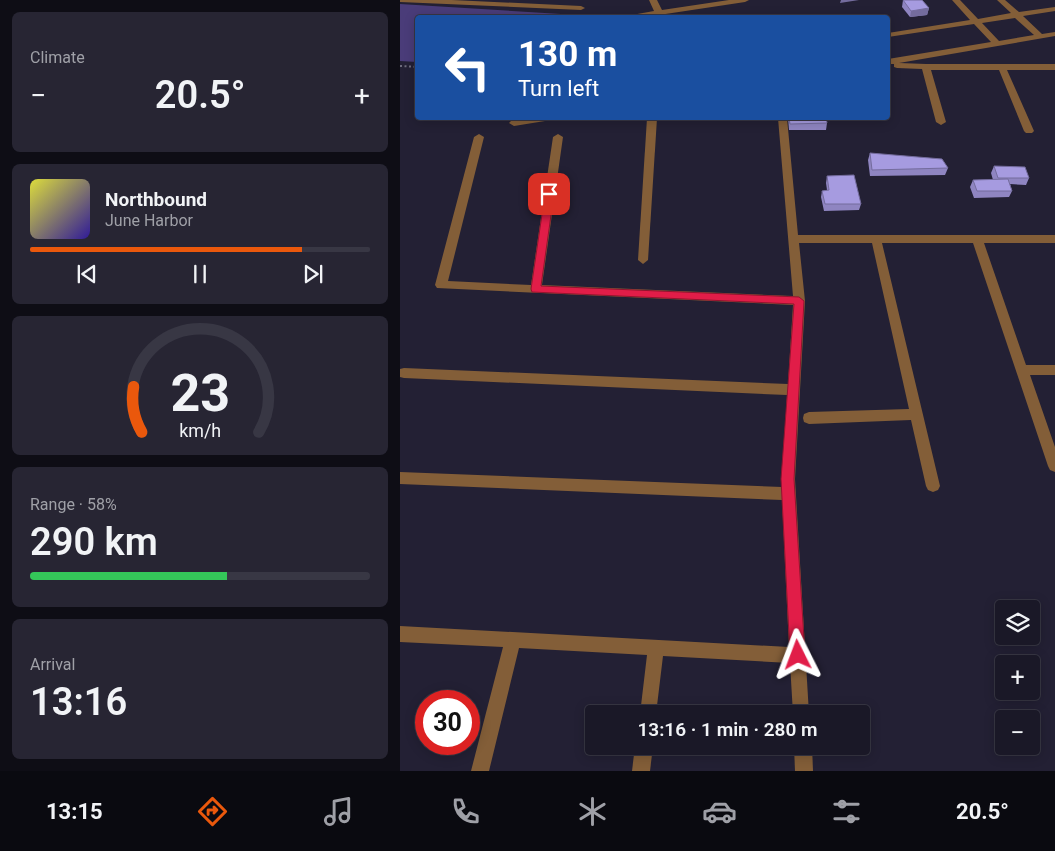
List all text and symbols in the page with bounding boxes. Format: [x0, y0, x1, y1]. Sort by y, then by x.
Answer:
text: 130 m [518, 34, 617, 75]
icon: left [435, 35, 500, 100]
text: Climate [30, 48, 85, 67]
text: 20.5° [155, 73, 245, 117]
text: Turn left [518, 76, 599, 101]
text: − [30, 79, 46, 112]
text: + [354, 79, 370, 112]
pin [528, 173, 570, 215]
icon: arrive [535, 180, 563, 208]
text: Northbound [105, 188, 207, 211]
text: June Harbor [105, 211, 193, 230]
icon: previous [73, 260, 101, 288]
icon: pause [186, 260, 214, 288]
icon: next [299, 260, 327, 288]
text: 23 [170, 363, 230, 424]
text: km/h [179, 420, 221, 441]
text: Range · 58% [30, 495, 117, 514]
text: 290 km [30, 520, 158, 564]
map controls [995, 600, 1040, 755]
button: layers [995, 600, 1040, 645]
position arrow [771, 628, 823, 680]
text: Arrival [30, 655, 75, 674]
button: + [995, 655, 1040, 700]
text: 13:16 [30, 680, 127, 724]
speed limit sign: 30 [415, 690, 480, 755]
button: − [995, 710, 1040, 755]
text: 13:16 · 1 min · 280 m [637, 718, 818, 741]
icon: directions [195, 794, 230, 829]
icon: music [321, 794, 356, 829]
icon: phone [448, 794, 483, 829]
icon: climate [575, 794, 610, 829]
icon: car [702, 794, 737, 829]
icon: filters [829, 794, 864, 829]
text: 13:15 [46, 799, 103, 824]
text: 20.5° [956, 799, 1009, 824]

